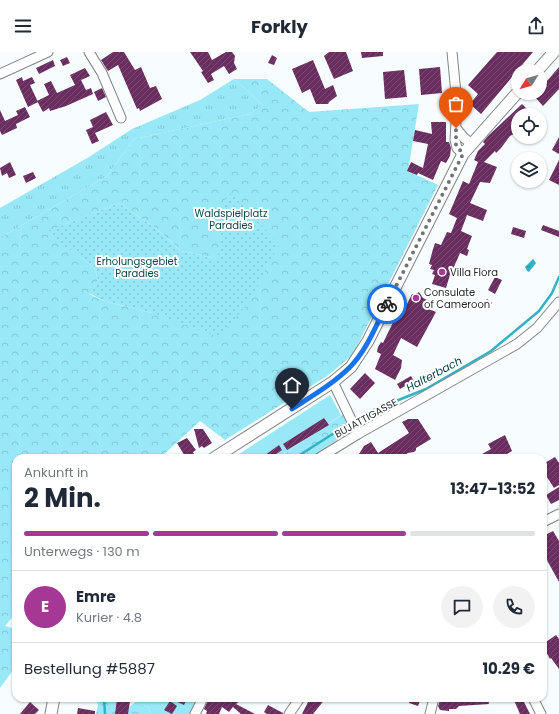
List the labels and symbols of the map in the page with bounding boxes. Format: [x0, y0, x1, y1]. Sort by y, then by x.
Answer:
north arrow [511, 64, 547, 100]
pin [439, 87, 473, 128]
park label: Waldspielplatz Paradies [194, 206, 268, 233]
park label: Erholungsgebiet Paradies [97, 254, 178, 281]
place label: Villa Flora [450, 265, 498, 280]
marker: Villa Flora [437, 267, 447, 277]
courier [367, 284, 407, 324]
place label: Consulate of Cameroon [424, 285, 490, 312]
marker: Consulate of Cameroon [411, 293, 421, 303]
water label: Halterbach [403, 353, 465, 395]
pin [275, 368, 309, 409]
street label: BUJATTIGASSE [332, 395, 400, 441]

